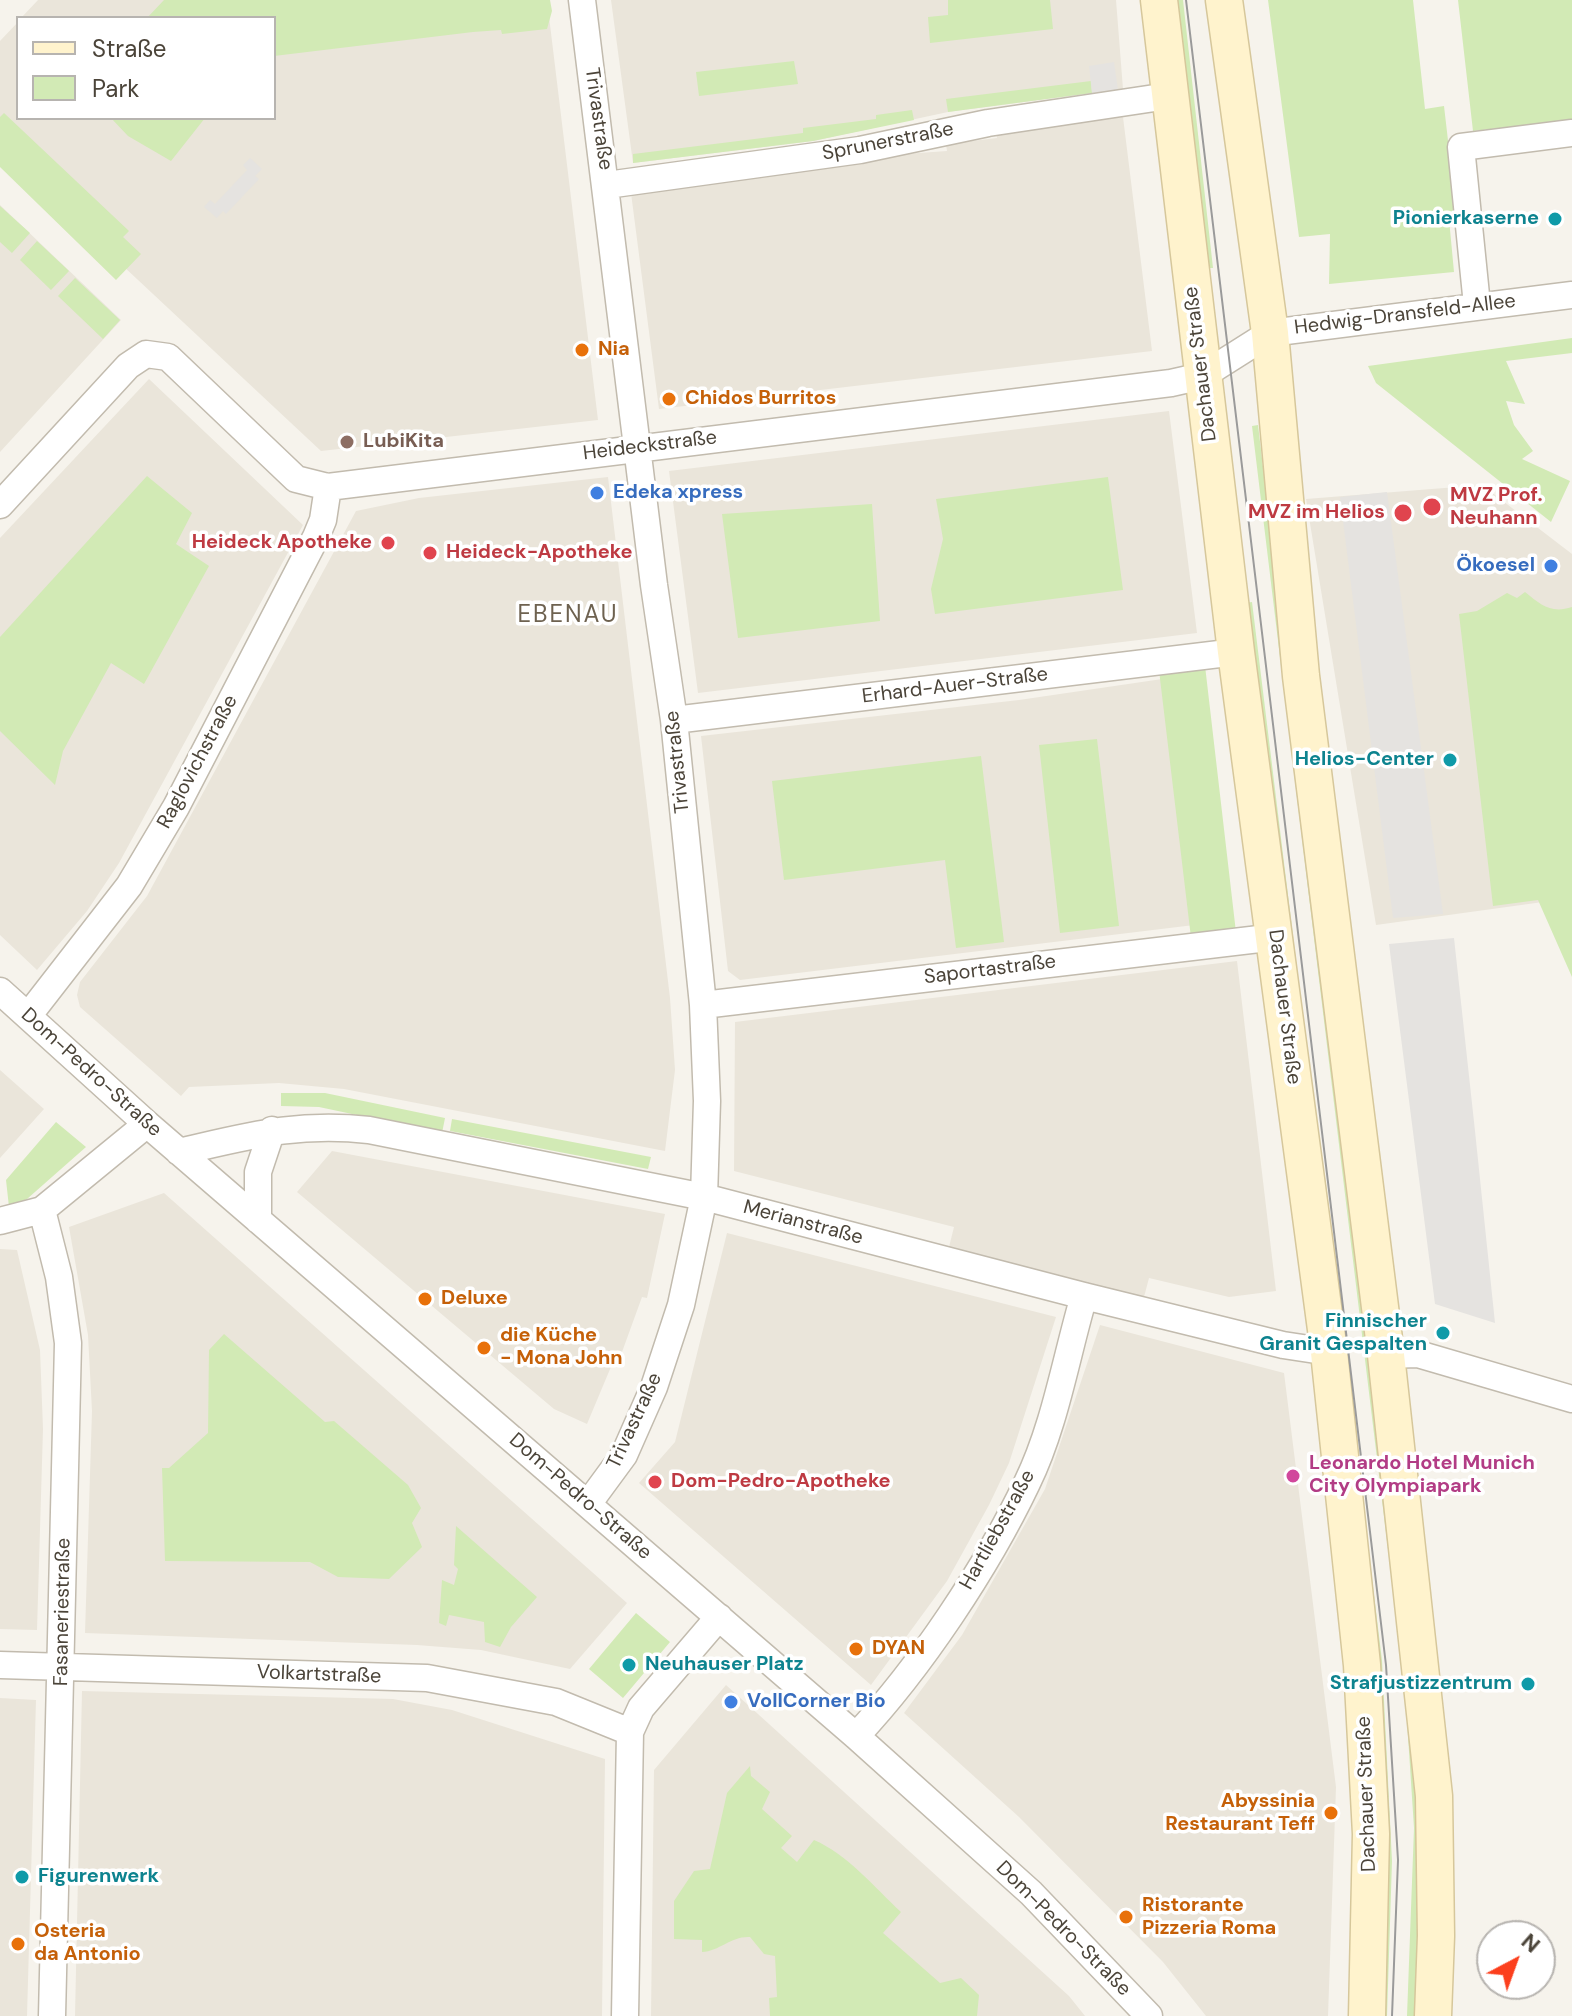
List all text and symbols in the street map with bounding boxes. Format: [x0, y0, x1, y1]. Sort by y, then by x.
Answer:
legend [16, 16, 276, 120]
text: Straße [92, 33, 166, 64]
street label: Trivastraße [579, 66, 617, 172]
text: Park [92, 73, 139, 104]
street label: Sprunerstraße [820, 118, 956, 166]
place label: Pionierkaserne [1393, 207, 1539, 231]
marker: Pionierkaserne [1546, 210, 1564, 228]
street label: Dachauer Straße [1180, 285, 1222, 443]
street label: Hedwig-Dransfeld-Allee [1293, 289, 1517, 341]
place label: Nia [598, 338, 630, 362]
marker: Nia [573, 341, 591, 359]
place label: Chidos Burritos [685, 387, 836, 411]
marker: Chidos Burritos [660, 390, 678, 408]
street label: Heideckstraße [582, 426, 718, 466]
place label: LubiKita [363, 430, 444, 454]
marker: LubiKita [338, 433, 356, 451]
place label: Edeka xpress [613, 481, 743, 505]
marker: Edeka xpress [588, 484, 606, 502]
place label: MVZ Prof. Neuhann [1450, 484, 1542, 531]
marker: MVZ Prof. Neuhann [1421, 496, 1443, 518]
place label: MVZ im Helios [1248, 501, 1385, 525]
marker: MVZ im Helios [1392, 502, 1414, 524]
place label: Heideck Apotheke [192, 531, 372, 555]
marker: Heideck Apotheke [379, 534, 397, 552]
place label: Heideck-Apotheke [446, 541, 632, 565]
marker: Heideck-Apotheke [421, 544, 439, 562]
place label: Ökoesel [1456, 554, 1535, 578]
marker: Ökoesel [1542, 557, 1560, 575]
district label: EBENAU [517, 602, 619, 630]
street label: Erhard-Auer-Straße [861, 663, 1049, 709]
street label: Raglovichstraße [153, 691, 243, 833]
street label: Trivastraße [661, 709, 695, 815]
place label: Helios-Center [1295, 748, 1434, 772]
marker: Helios-Center [1441, 751, 1459, 769]
street label: Dachauer Straße [1263, 928, 1305, 1086]
street label: Saportastraße [923, 950, 1057, 990]
street label: Dom-Pedro-Straße [16, 1004, 166, 1142]
street label: Merianstraße [741, 1196, 865, 1250]
place label: Deluxe [441, 1287, 508, 1311]
marker: Deluxe [416, 1290, 434, 1308]
place label: Finnischer Granit Gespalten [1259, 1310, 1427, 1357]
place label: die Küche - Mona John [500, 1324, 623, 1371]
marker: Finnischer Granit Gespalten [1434, 1324, 1452, 1342]
marker: die Küche - Mona John [475, 1339, 493, 1357]
street label: Trivastraße [602, 1369, 668, 1473]
street label: Dom-Pedro-Straße [504, 1429, 656, 1565]
place label: Leonardo Hotel Munich City Olympiapark [1309, 1452, 1535, 1499]
street label: Hartliebstraße [955, 1466, 1041, 1594]
marker: Leonardo Hotel Munich City Olympiapark [1284, 1467, 1302, 1485]
place label: Dom-Pedro-Apotheke [671, 1470, 891, 1494]
marker: Dom-Pedro-Apotheke [646, 1473, 664, 1491]
street label: Fasaneriestraße [50, 1538, 76, 1686]
place label: DYAN [872, 1637, 925, 1661]
marker: DYAN [847, 1640, 865, 1658]
place label: Neuhauser Platz [645, 1653, 804, 1677]
marker: Neuhauser Platz [620, 1656, 638, 1674]
street label: Volkartstraße [256, 1661, 382, 1689]
place label: Strafjustizzentrum [1330, 1672, 1512, 1696]
marker: Strafjustizzentrum [1519, 1675, 1537, 1693]
place label: VollCorner Bio [747, 1690, 886, 1714]
marker: VollCorner Bio [722, 1693, 740, 1711]
street label: Dachauer Straße [1352, 1716, 1382, 1872]
place label: Abyssinia Restaurant Teff [1165, 1790, 1315, 1837]
marker: Abyssinia Restaurant Teff [1322, 1804, 1340, 1822]
street label: Dom-Pedro-Straße [991, 1857, 1135, 2001]
place label: Figurenwerk [38, 1865, 159, 1889]
marker: Figurenwerk [13, 1868, 31, 1886]
place label: Ristorante Pizzeria Roma [1142, 1894, 1276, 1941]
marker: Ristorante Pizzeria Roma [1117, 1908, 1135, 1926]
place label: Osteria da Antonio [34, 1920, 141, 1967]
north arrow [1476, 1920, 1556, 2000]
text: N [1515, 1927, 1546, 1959]
marker: Osteria da Antonio [9, 1935, 27, 1953]

